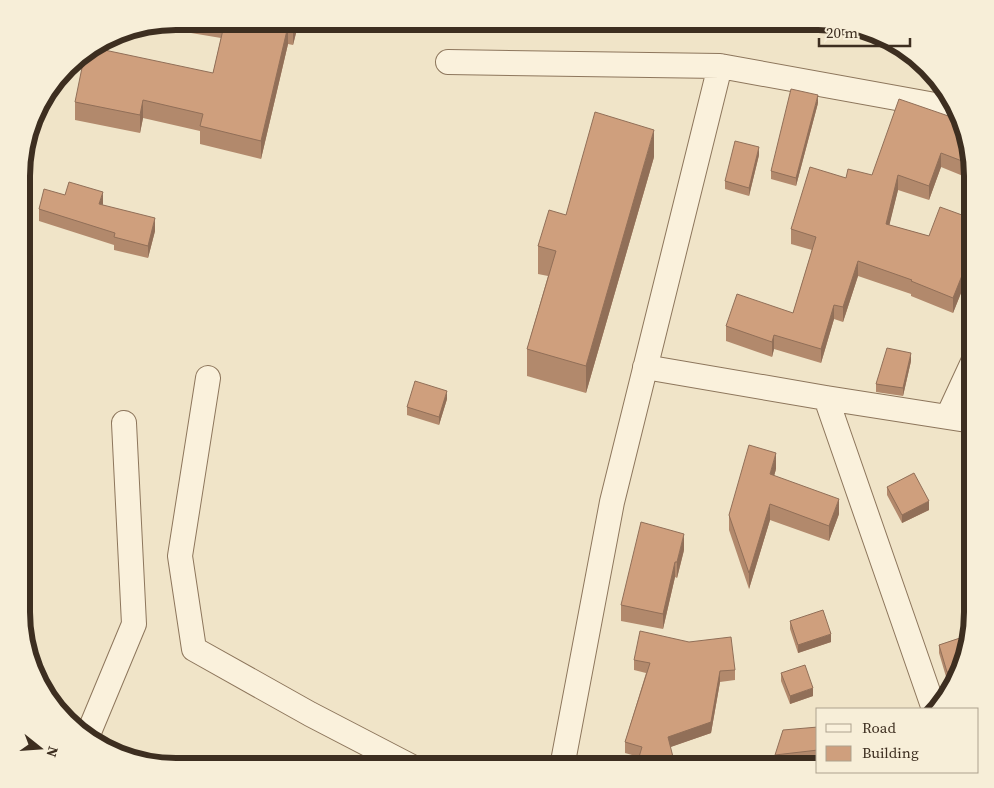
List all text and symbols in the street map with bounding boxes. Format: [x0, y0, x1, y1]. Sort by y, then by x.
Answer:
scale bar [819, 15, 910, 47]
text: 20 m [826, 22, 858, 43]
legend [816, 708, 979, 773]
text: Road [862, 717, 896, 738]
north arrow [15, 723, 65, 773]
text: Building [862, 742, 919, 763]
text: N [41, 744, 63, 760]

